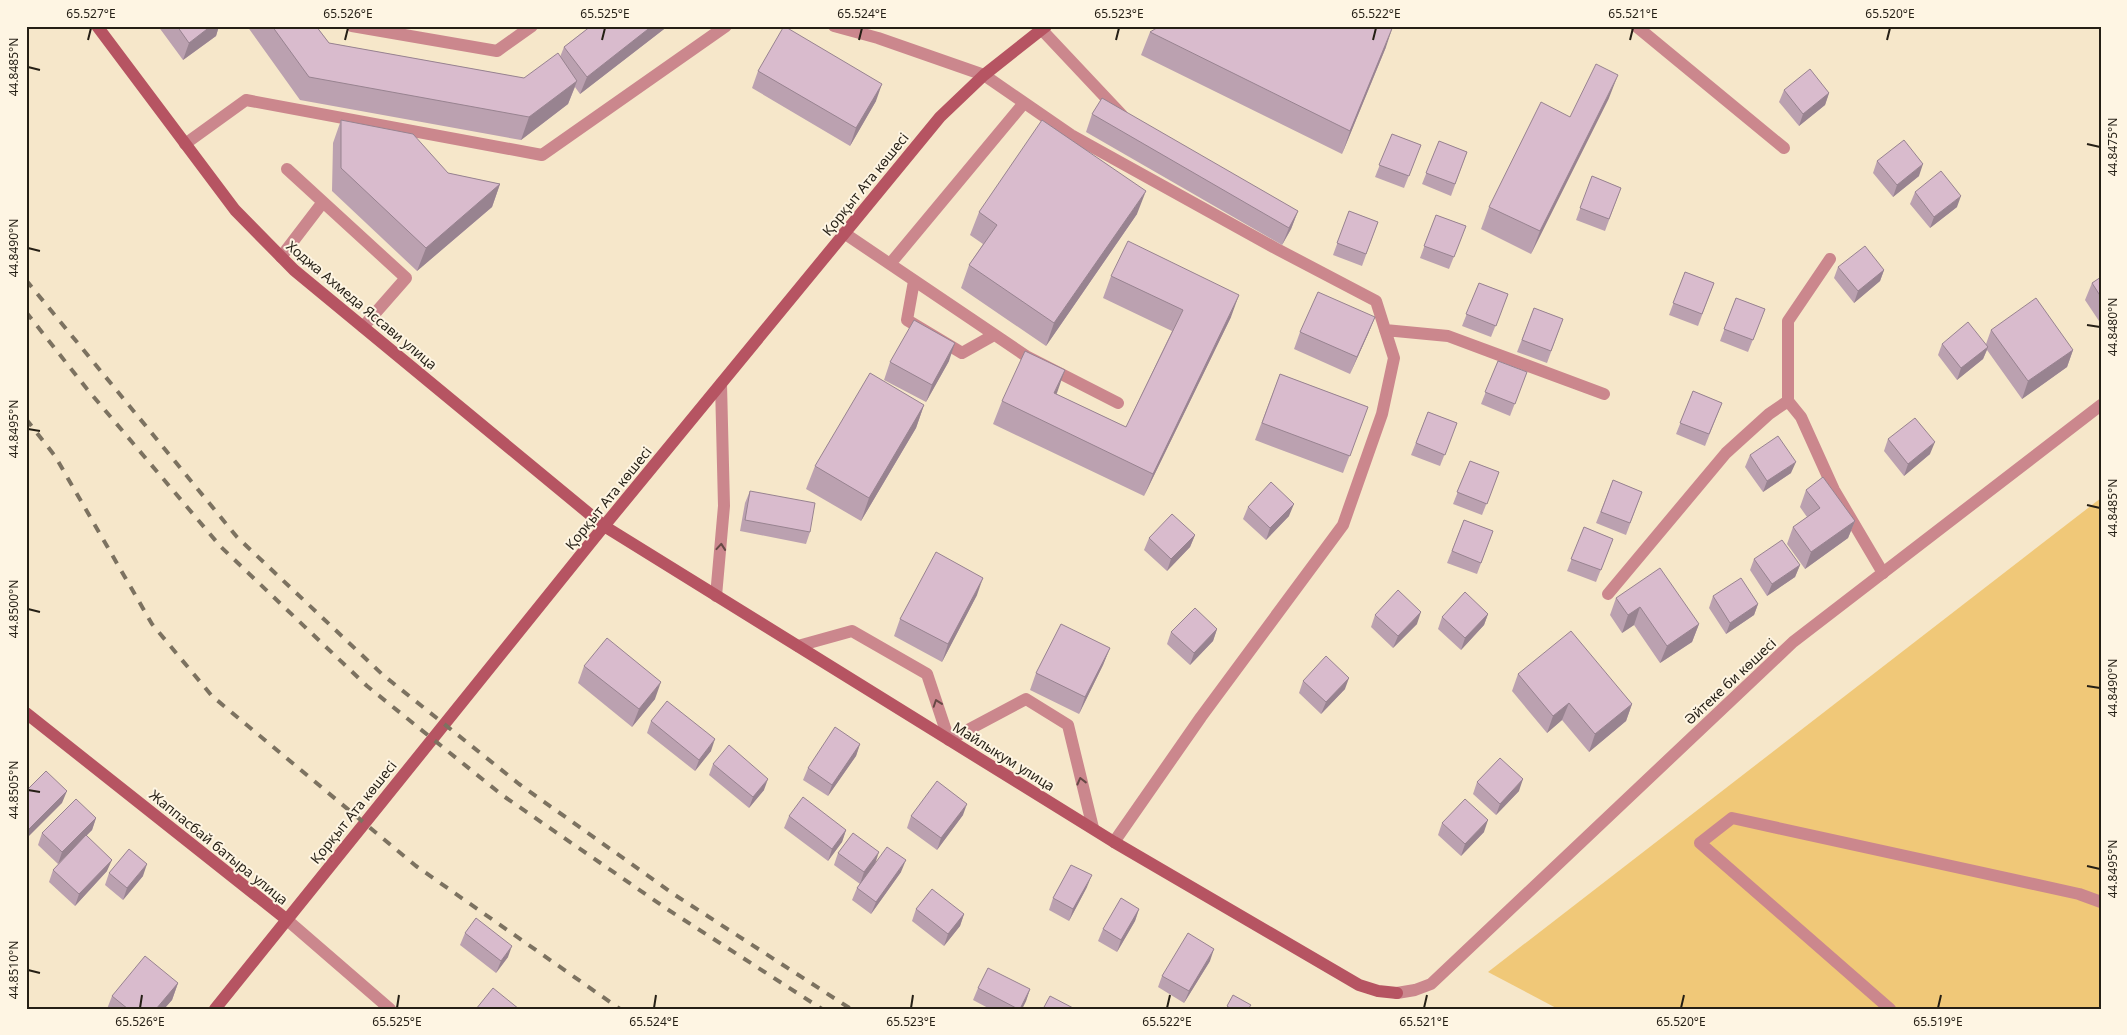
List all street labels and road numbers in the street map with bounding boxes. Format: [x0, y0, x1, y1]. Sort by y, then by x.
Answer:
street label: Қорқыт Ата көшесі [817, 128, 913, 240]
street label: Ходжа Ахмеда Яссави улица [283, 236, 441, 374]
street label: Қорқыт Ата көшесі [560, 442, 656, 554]
street label: Әйтеке би көшесі [1680, 634, 1780, 728]
street label: Майлыкум улица [949, 717, 1059, 795]
street label: Қорқыт Ата көшесі [305, 756, 401, 868]
street label: Жаппасбай батыра улица [146, 785, 292, 909]

